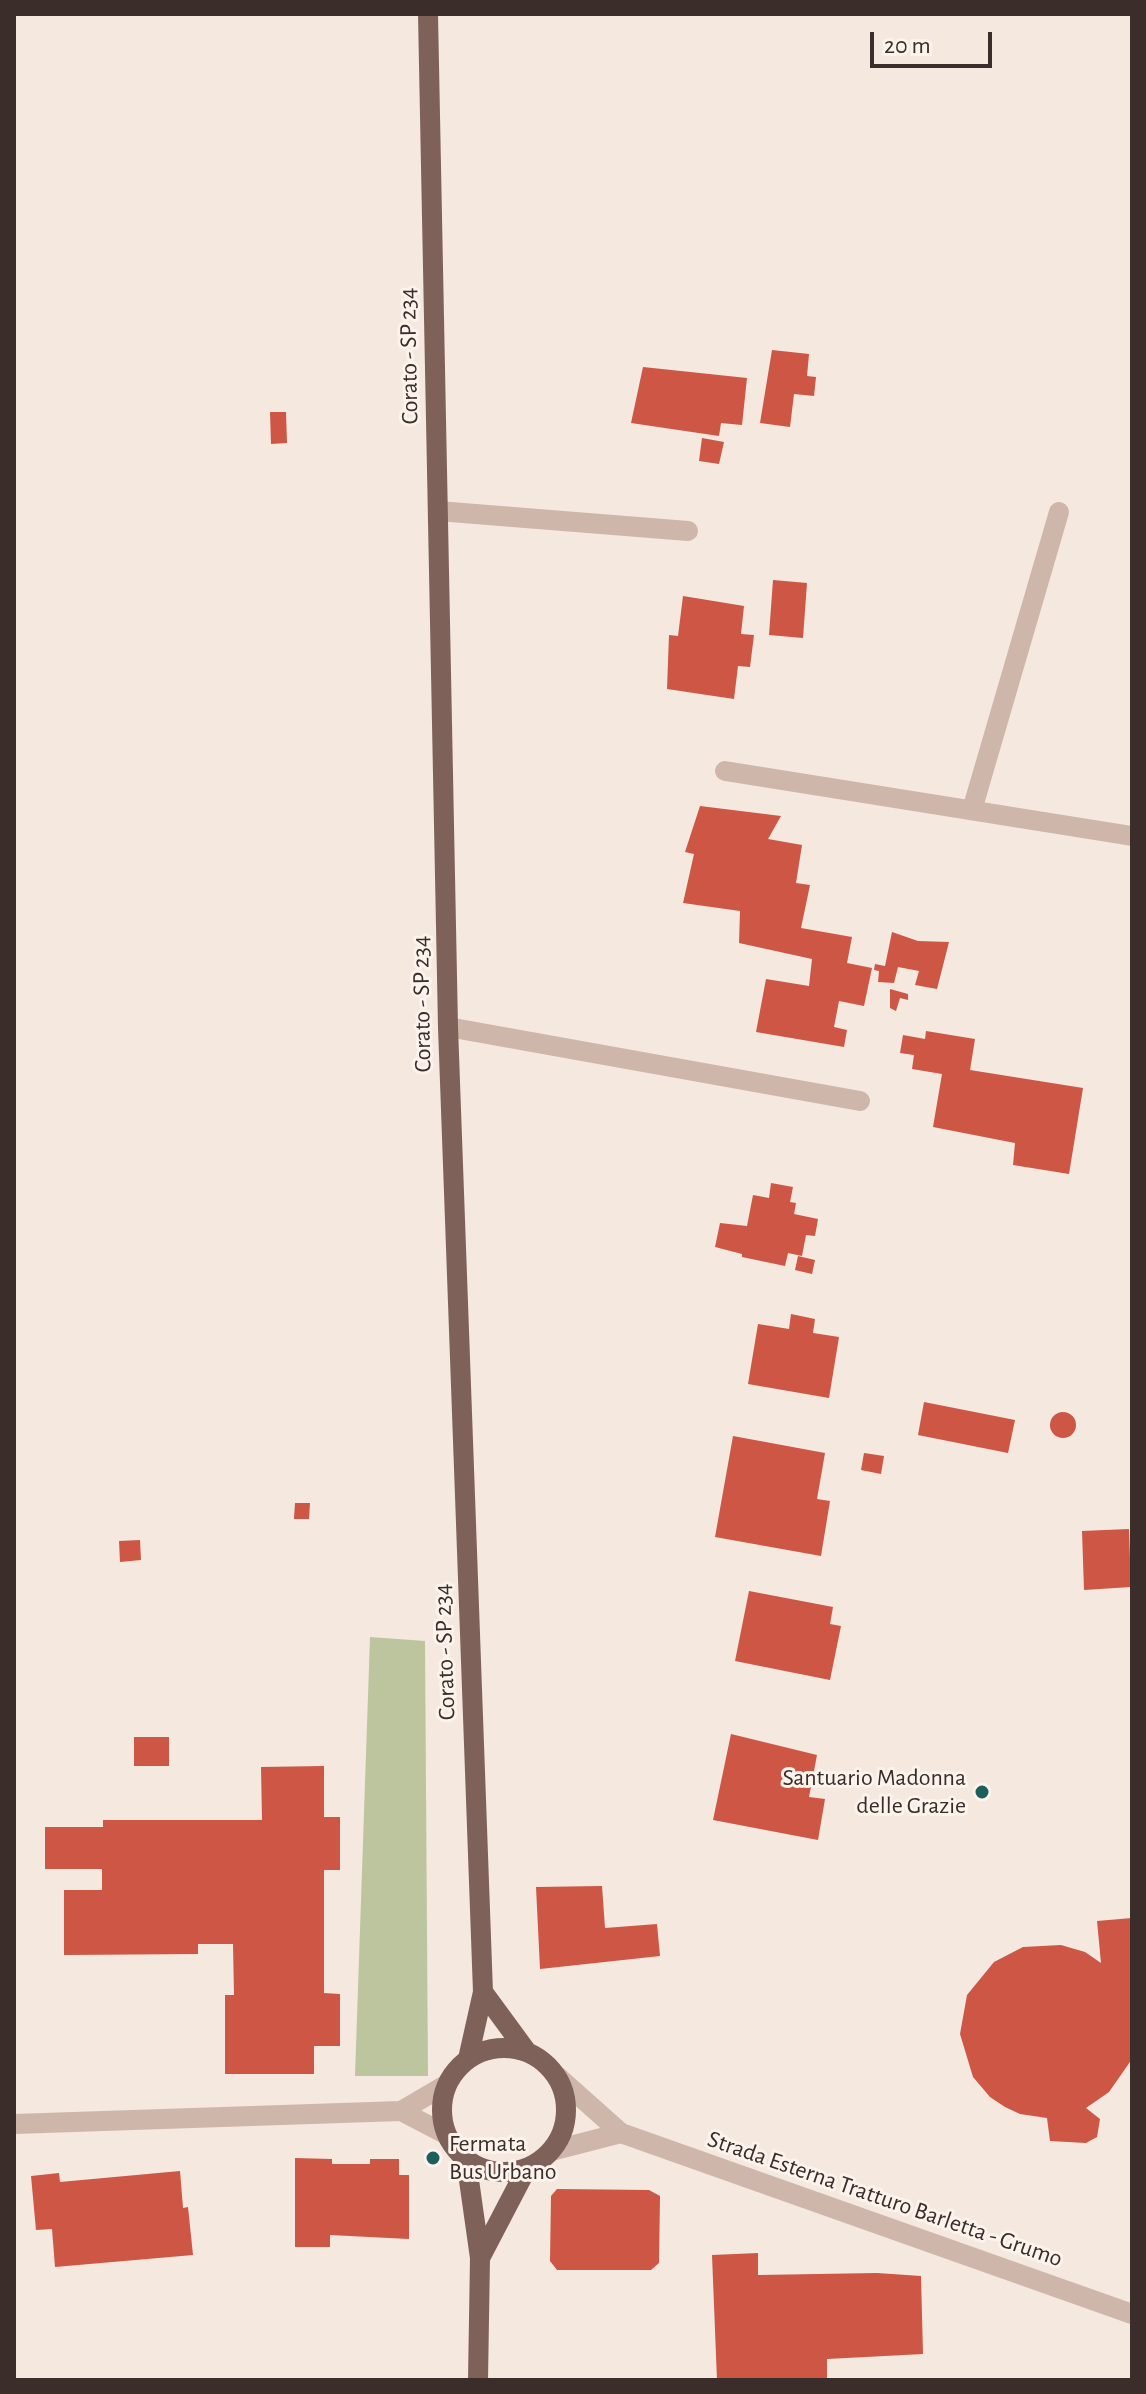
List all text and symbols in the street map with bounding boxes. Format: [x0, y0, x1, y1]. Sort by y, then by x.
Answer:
scale bar [874, 16, 996, 66]
text: 20 m [884, 34, 931, 58]
street label: Corato - SP 234 [393, 287, 425, 425]
street label: Corato - SP 234 [406, 935, 438, 1073]
street label: Corato - SP 234 [428, 1583, 462, 1721]
place label: Santuario Madonna delle Grazie [783, 1764, 966, 1820]
marker: Santuario Madonna delle Grazie [973, 1783, 991, 1801]
street label: Strada Esterna Tratturo Barletta - Grumo [704, 2125, 1066, 2273]
place label: Fermata Bus Urbano [449, 2130, 557, 2186]
marker: Fermata Bus Urbano [424, 2149, 442, 2167]

